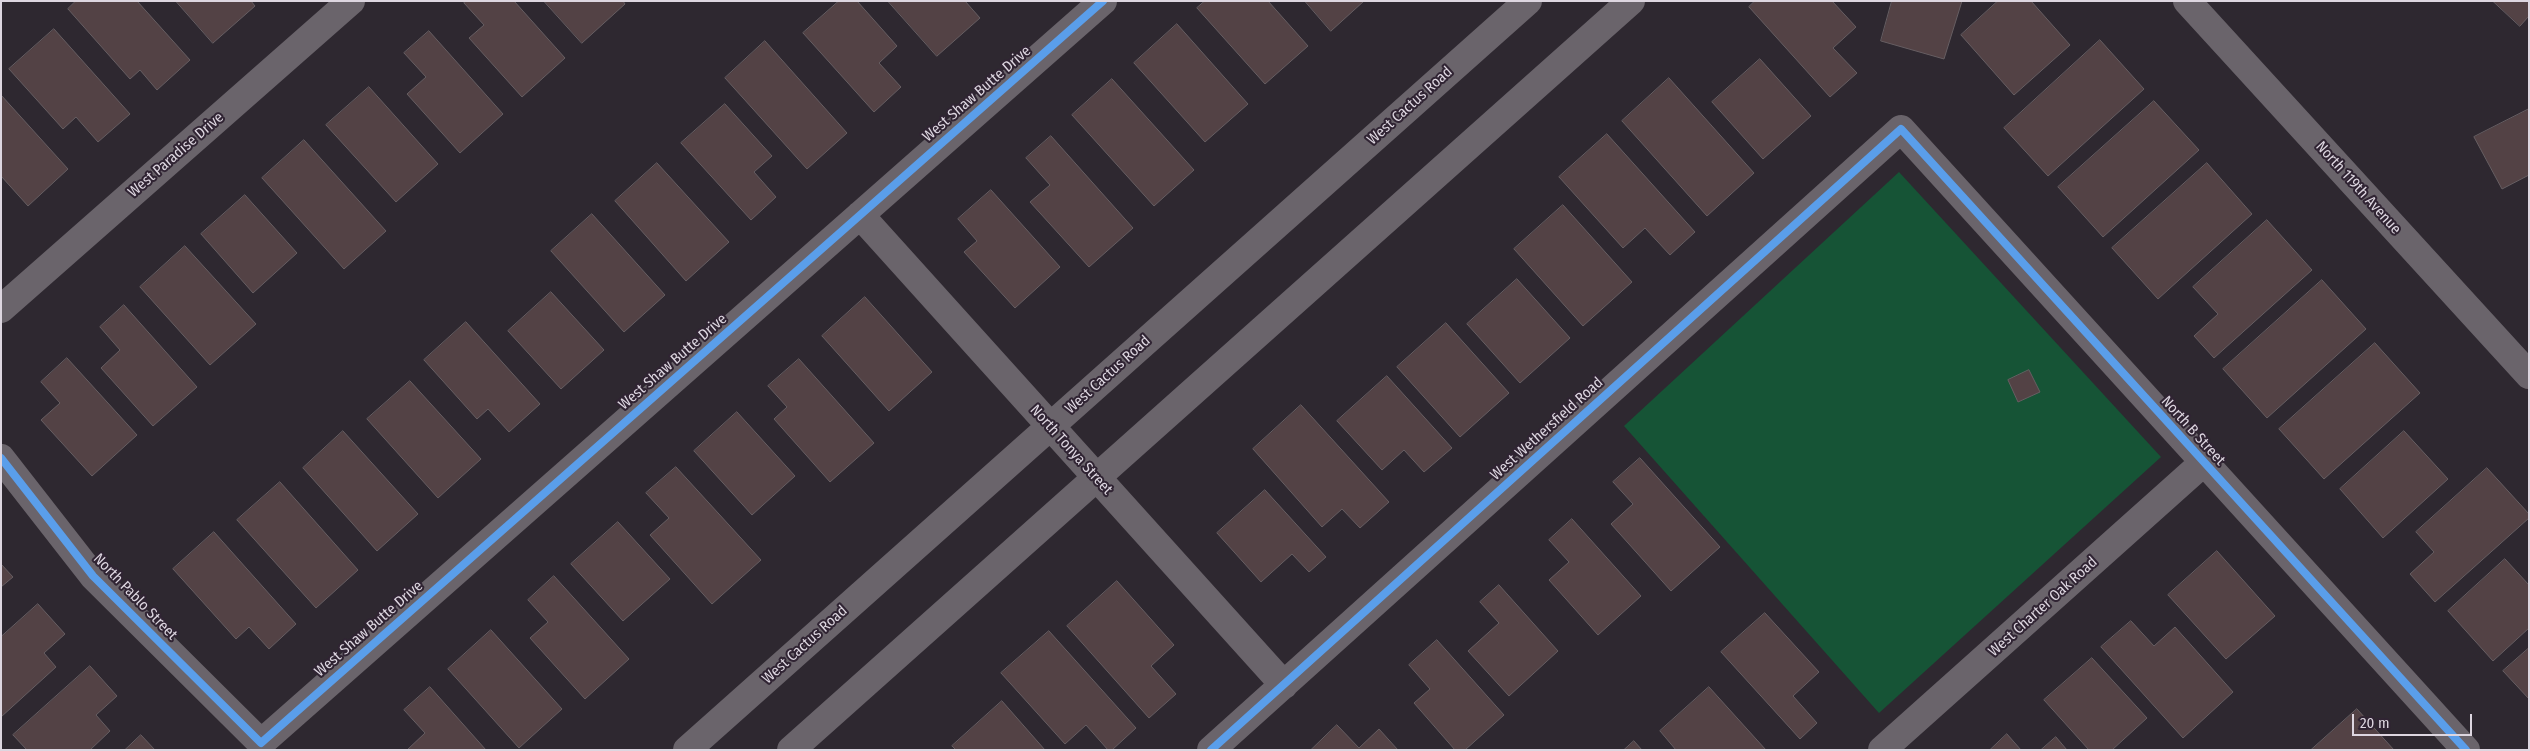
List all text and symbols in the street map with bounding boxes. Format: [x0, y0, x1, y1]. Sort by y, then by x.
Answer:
street label: West Shaw Butte Drive [919, 42, 1035, 146]
street label: West Cactus Road [1364, 63, 1456, 149]
street label: West Paradise Drive [125, 109, 227, 201]
street label: North 119th Avenue [2312, 138, 2404, 238]
street label: West Shaw Butte Drive [615, 310, 731, 414]
street label: West Cactus Road [1062, 332, 1154, 418]
street label: West Wethersfield Road [1487, 374, 1607, 484]
street label: North B Street [2157, 393, 2229, 469]
street label: North Tonya Street [1026, 401, 1116, 499]
street label: North Pablo Street [89, 550, 181, 644]
street label: West Charter Oak Road [1985, 553, 2101, 661]
street label: West Shaw Butte Drive [311, 577, 427, 681]
street label: West Cactus Road [759, 602, 851, 688]
scale bar [2355, 704, 2475, 736]
text: 20 m [2360, 714, 2390, 732]

